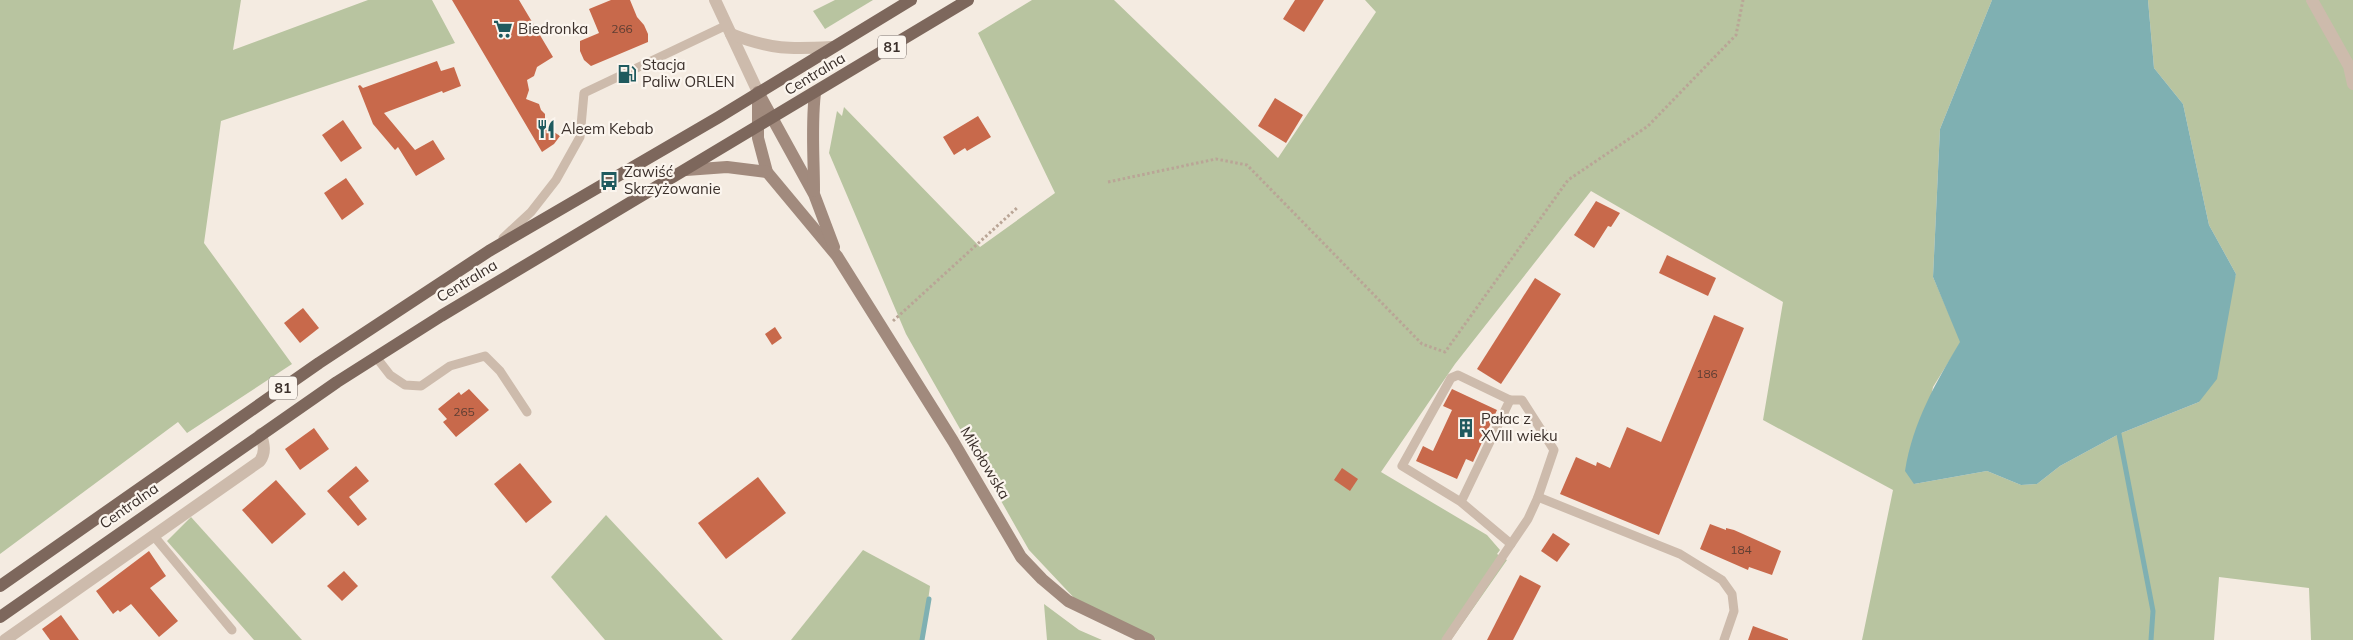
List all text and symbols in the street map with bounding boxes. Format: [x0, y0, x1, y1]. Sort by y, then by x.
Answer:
supermarket icon: Biedronka [492, 18, 514, 40]
place label: Biedronka [518, 19, 588, 38]
house number: 266 [611, 21, 633, 36]
road number: 81 [878, 36, 906, 58]
street label: Centralna [781, 48, 849, 99]
place label: Stacja Paliw ORLEN [642, 55, 735, 91]
fuel station icon: Stacja Paliw ORLEN [616, 63, 638, 85]
restaurant icon: Aleem Kebab [535, 118, 557, 140]
place label: Aleem Kebab [561, 119, 654, 138]
place label: Zawiść Skrzyżowanie [624, 162, 721, 198]
bus stop icon: Zawiść Skrzyżowanie [598, 170, 620, 192]
street label: Centralna [433, 255, 501, 306]
house number: 186 [1696, 366, 1718, 381]
road number: 81 [269, 376, 297, 399]
house number: 265 [453, 404, 475, 419]
place label: Pałac z XVIII wieku [1481, 409, 1558, 445]
building icon: Pałac z XVIII wieku [1455, 417, 1477, 439]
street label: Mikołowska [956, 423, 1015, 503]
street label: Centralna [96, 478, 162, 533]
house number: 184 [1730, 542, 1752, 557]

